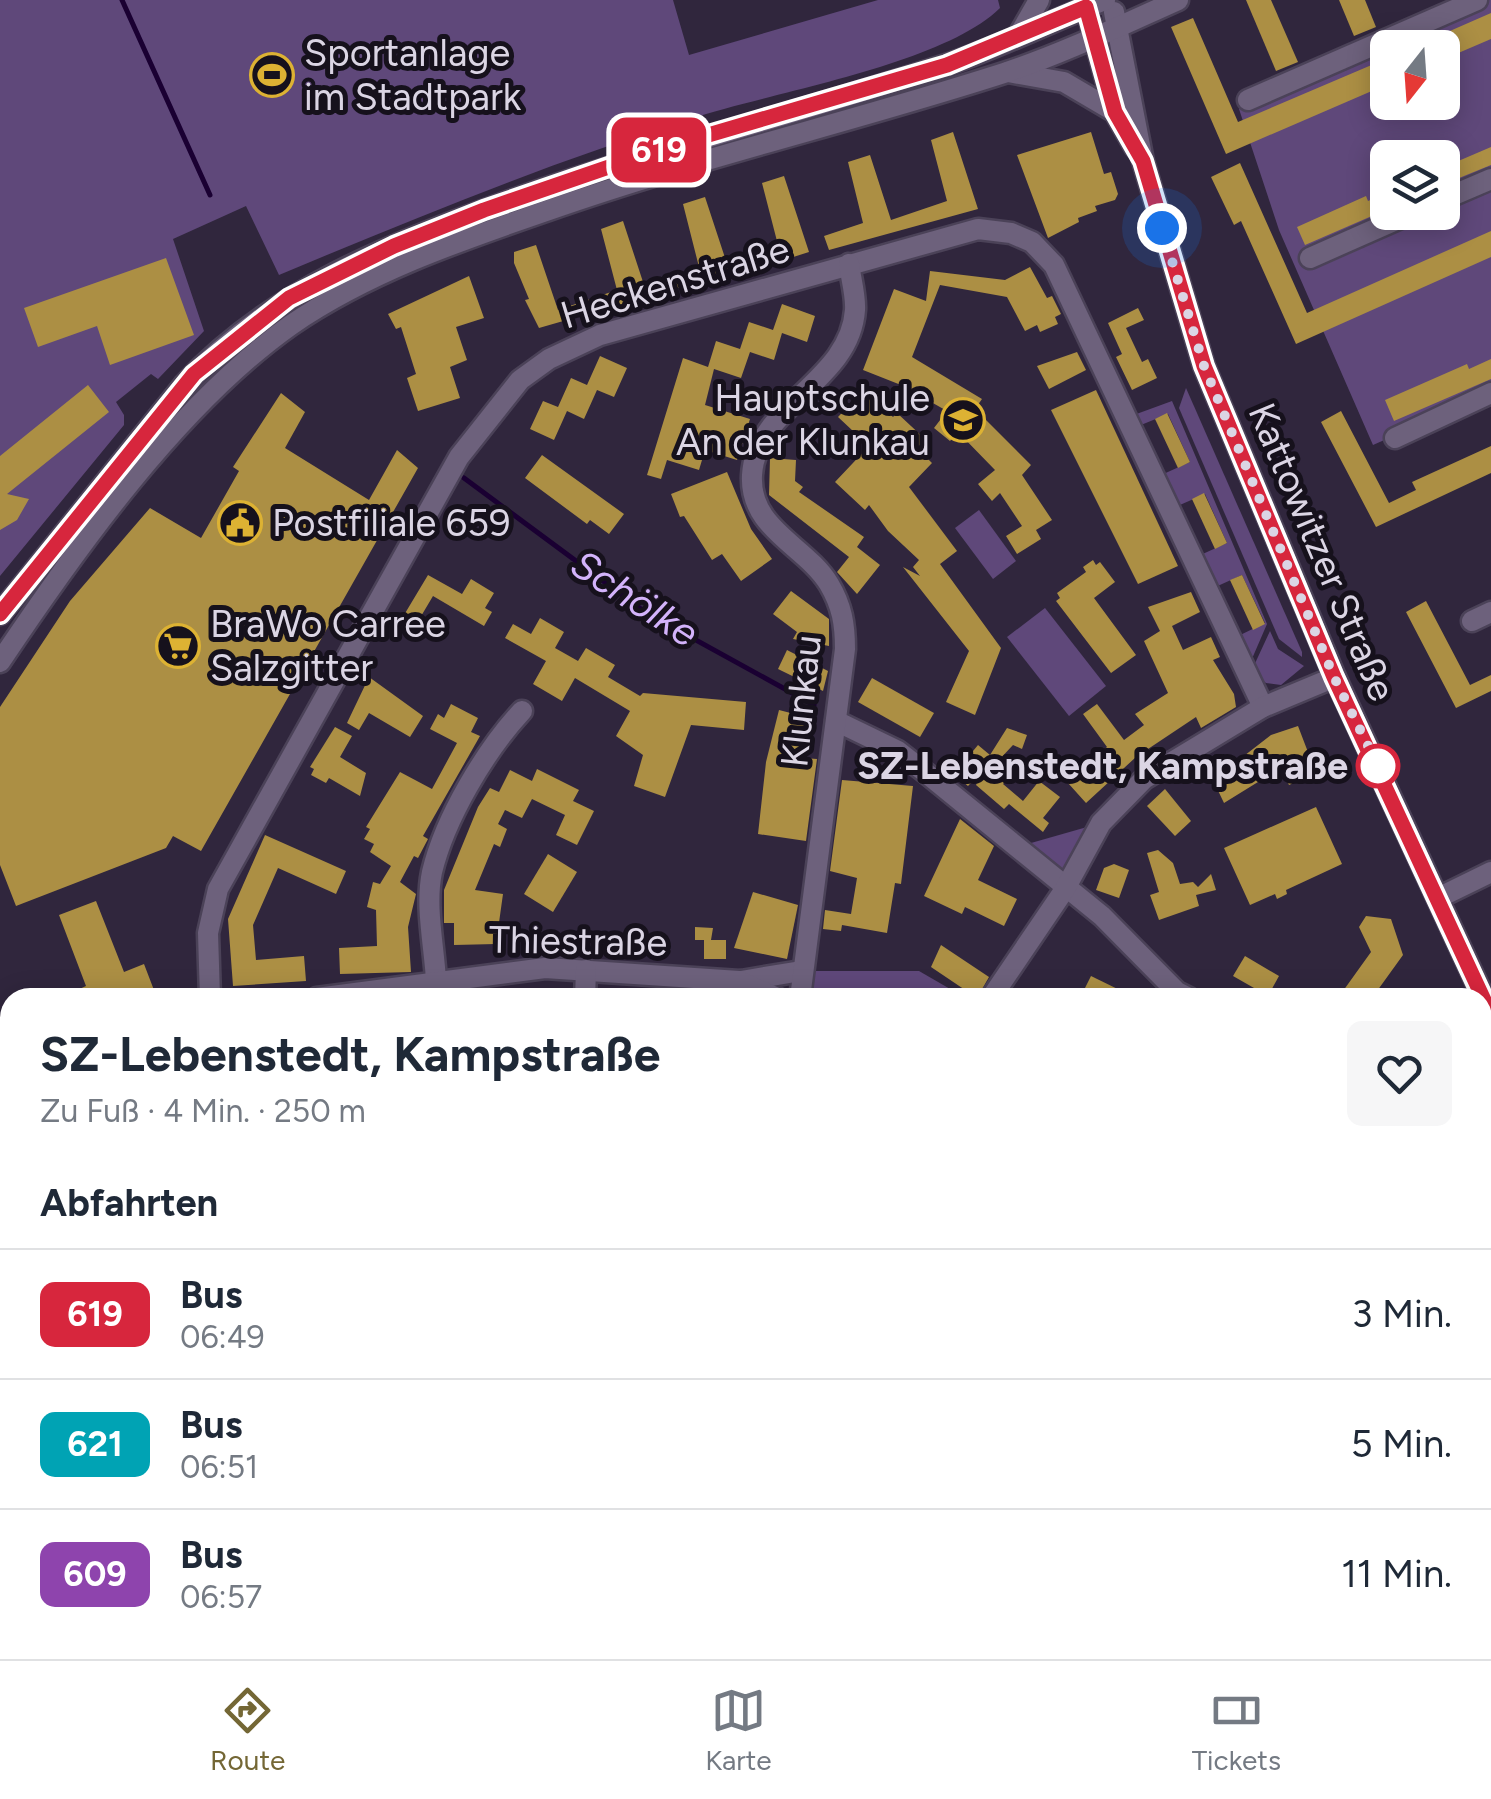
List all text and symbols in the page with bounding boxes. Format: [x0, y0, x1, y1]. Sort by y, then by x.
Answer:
place label: Sportanlage im Stadtpark [304, 30, 522, 120]
north arrow [1370, 30, 1460, 120]
map controls [1370, 30, 1460, 230]
sports icon: Sportanlage im Stadtpark [249, 52, 295, 98]
line badge: 619 [602, 118, 716, 182]
text: 619 [631, 129, 687, 171]
button: layers [1370, 140, 1460, 230]
your location [1137, 203, 1187, 253]
street label: Heckenstraße [555, 225, 795, 339]
place label: Hauptschule An der Klunkau [676, 375, 930, 465]
street label: Kattowitzer Straße [1238, 396, 1406, 708]
school or university icon: Hauptschule An der Klunkau [940, 397, 986, 443]
public building icon: Postfiliale 659 [217, 500, 263, 546]
place label: Postfiliale 659 [272, 500, 511, 546]
water label: Schölke [563, 539, 708, 657]
place label: BraWo Carree Salzgitter [210, 601, 446, 691]
supermarket icon: BraWo Carree Salzgitter [155, 623, 201, 669]
street label: Klunkau [771, 633, 831, 769]
place label: SZ-Lebenstedt, Kampstraße [857, 743, 1348, 789]
marker: SZ-Lebenstedt, Kampstraße [1357, 745, 1399, 787]
street label: Thiestraße [488, 916, 668, 966]
button: heart [1347, 1021, 1452, 1126]
text: SZ-Lebenstedt, Kampstraße [40, 1025, 660, 1083]
text: Zu Fuß · 4 Min. · 250 m [40, 1092, 366, 1130]
text: Abfahrten [40, 1180, 218, 1226]
text: Bus [180, 1272, 243, 1318]
text: 3 Min. [1352, 1291, 1452, 1337]
text: 619 [67, 1293, 123, 1335]
text: 06:49 [180, 1318, 265, 1356]
text: Bus [180, 1402, 243, 1448]
text: 5 Min. [1351, 1421, 1452, 1467]
text: 621 [67, 1423, 123, 1465]
text: 06:51 [180, 1448, 258, 1486]
text: Bus [180, 1532, 243, 1578]
text: 11 Min. [1341, 1551, 1452, 1597]
text: 609 [63, 1553, 127, 1595]
text: 06:57 [180, 1578, 262, 1616]
tab: Route [210, 1683, 285, 1777]
tab: Karte [705, 1683, 772, 1777]
tab: Tickets [1192, 1683, 1281, 1777]

